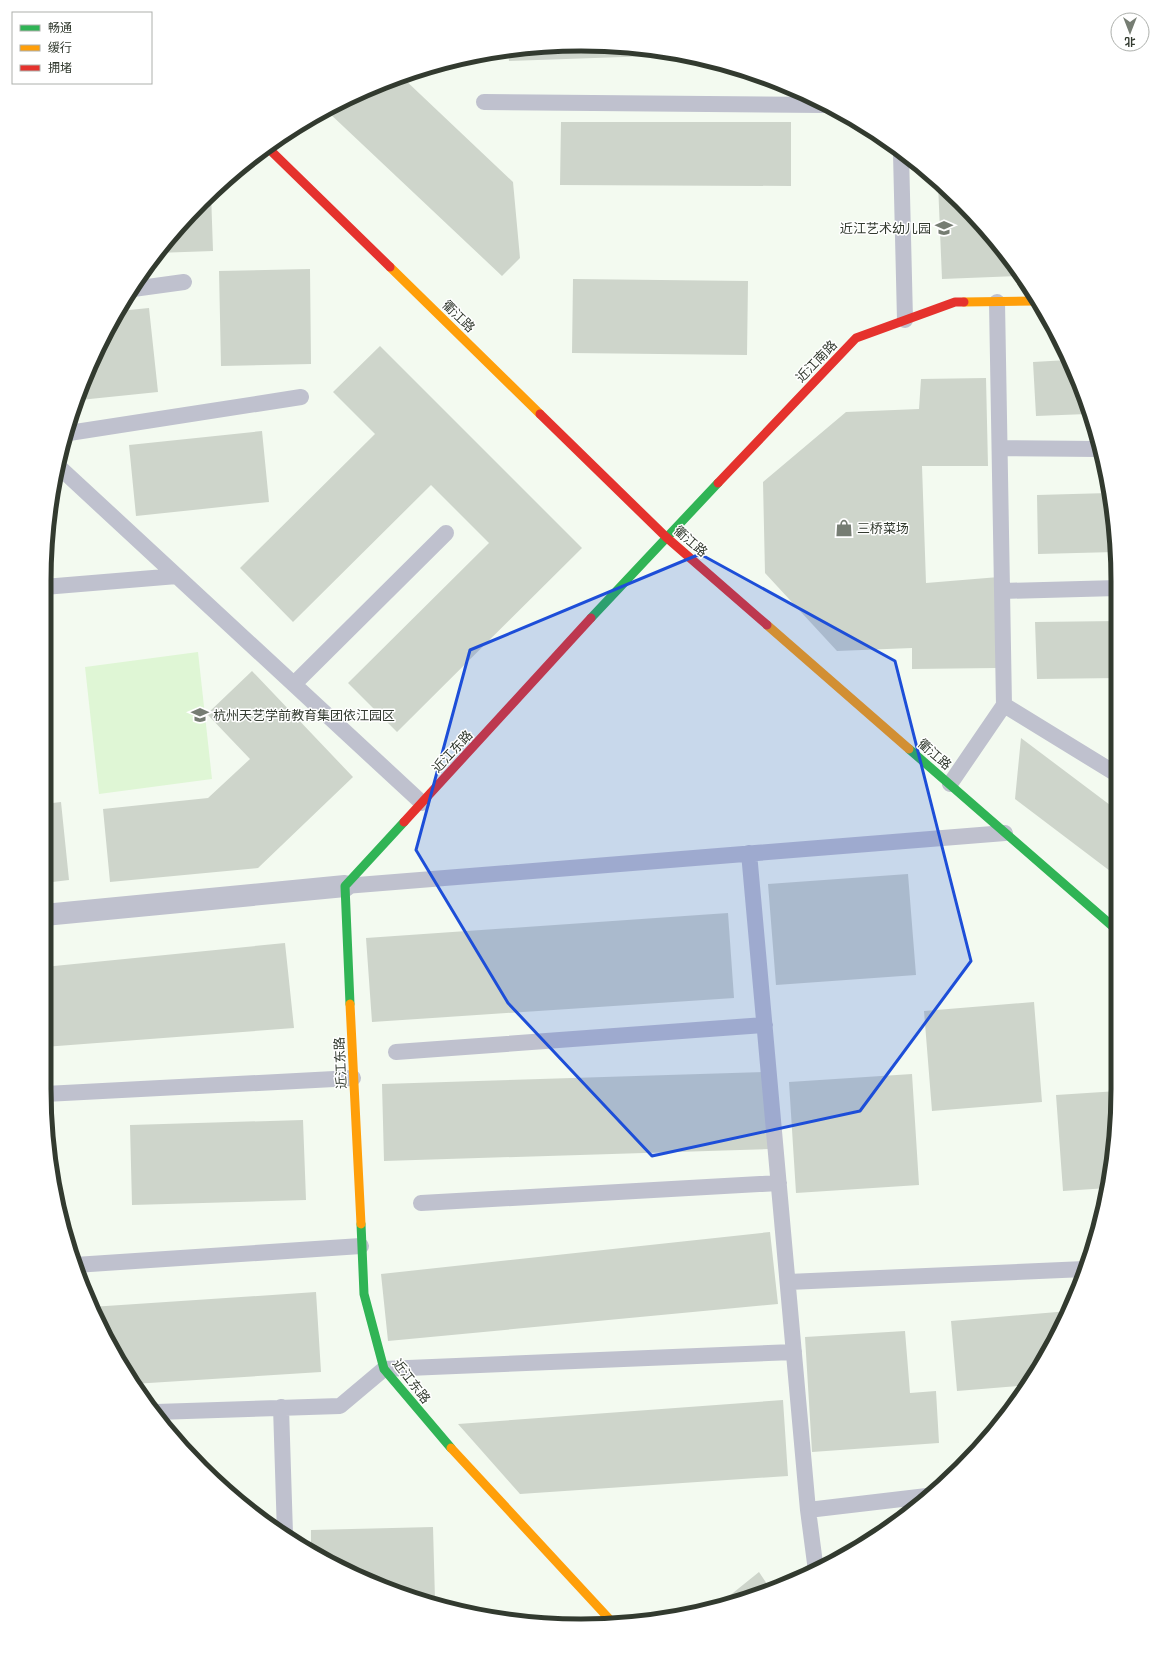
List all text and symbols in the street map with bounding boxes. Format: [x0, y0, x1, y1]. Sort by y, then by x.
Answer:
legend [12, 12, 152, 84]
north arrow [1110, 12, 1150, 52]
text: 畅通 [48, 19, 72, 36]
text: 北 [1125, 35, 1136, 50]
text: 缓行 [48, 39, 72, 56]
text: 拥堵 [48, 59, 72, 76]
school or university icon: 近江艺术幼儿园 [934, 218, 954, 238]
place label: 近江艺术幼儿园 [840, 219, 931, 237]
street label: 衢江路 [439, 296, 479, 336]
street label: 近江南路 [791, 336, 841, 386]
shop icon: 三桥菜场 [834, 518, 854, 538]
place label: 三桥菜场 [857, 519, 909, 537]
street label: 衢江路 [670, 521, 712, 561]
school or university icon: 杭州天艺学前教育集团依江园区 [190, 705, 210, 725]
place label: 杭州天艺学前教育集团依江园区 [213, 706, 395, 724]
street label: 近江东路 [428, 726, 476, 776]
street label: 衢江路 [914, 734, 956, 774]
street label: 近江东路 [330, 1037, 350, 1089]
street label: 近江东路 [389, 1355, 435, 1407]

